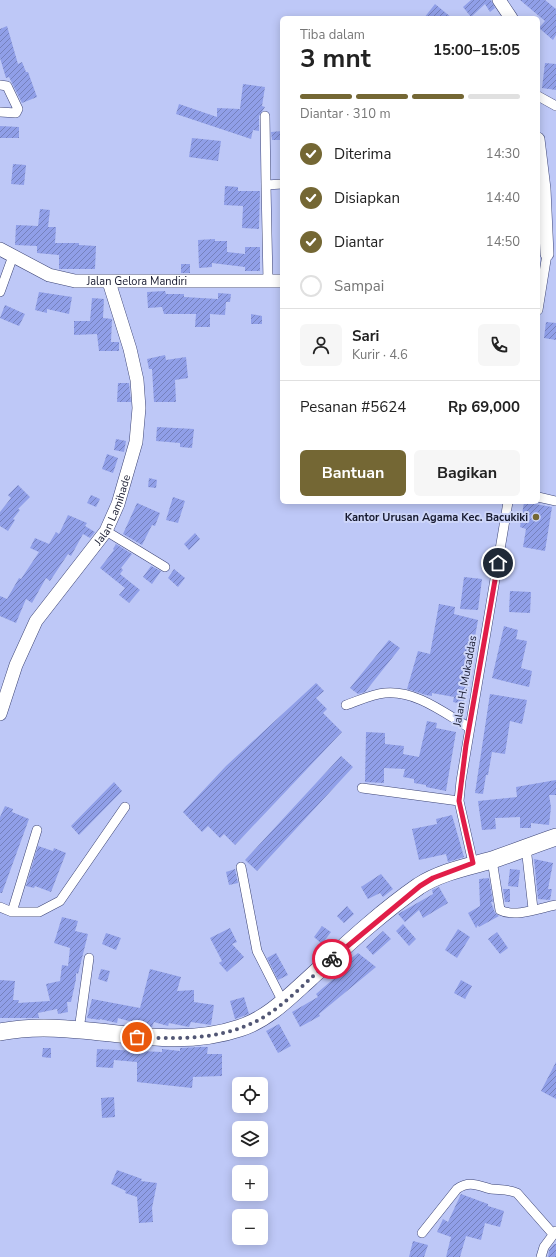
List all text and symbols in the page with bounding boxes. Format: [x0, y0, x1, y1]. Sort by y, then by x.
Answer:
text: Tiba dalam [300, 26, 365, 44]
text: 15:00–15:05 [433, 40, 520, 60]
text: 3 mnt [300, 41, 371, 76]
text: Diantar · 310 m [300, 105, 391, 123]
icon: check [300, 143, 322, 165]
text: Diterima [334, 144, 391, 164]
text: 14:30 [486, 145, 520, 163]
icon: check [300, 187, 322, 209]
text: Disiapkan [334, 188, 400, 208]
text: 14:40 [486, 189, 520, 207]
icon: check [300, 231, 322, 253]
text: Diantar [334, 232, 384, 252]
text: 14:50 [486, 233, 520, 251]
street label: Jalan Gelora Mandiri [86, 274, 187, 289]
text: Sampai [334, 276, 384, 296]
button: person [300, 324, 342, 366]
button: phone [478, 324, 520, 366]
text: Sari [352, 326, 379, 346]
text: Kurir · 4.6 [352, 346, 408, 364]
text: Pesanan #5624 [300, 397, 406, 417]
text: Rp 69,000 [448, 397, 520, 417]
button: Bantuan [300, 450, 406, 496]
button: Bagikan [414, 450, 520, 496]
street label: Jalan Lamihade [90, 473, 134, 549]
place label: Kantor Urusan Agama Kec. Bacukiki [345, 510, 528, 525]
marker: Kantor Urusan Agama Kec. Bacukiki [531, 512, 541, 522]
pin [481, 546, 515, 580]
icon: home [487, 552, 509, 574]
street label: Jalan H. Mukaddas [449, 634, 480, 729]
courier [312, 939, 352, 979]
icon: bike [321, 948, 343, 970]
pin [120, 1020, 154, 1054]
icon: bag [126, 1026, 148, 1048]
map controls [232, 1077, 268, 1245]
button: locate [232, 1077, 268, 1113]
button: layers [232, 1121, 268, 1157]
button: + [232, 1165, 268, 1201]
button: − [232, 1209, 268, 1245]

